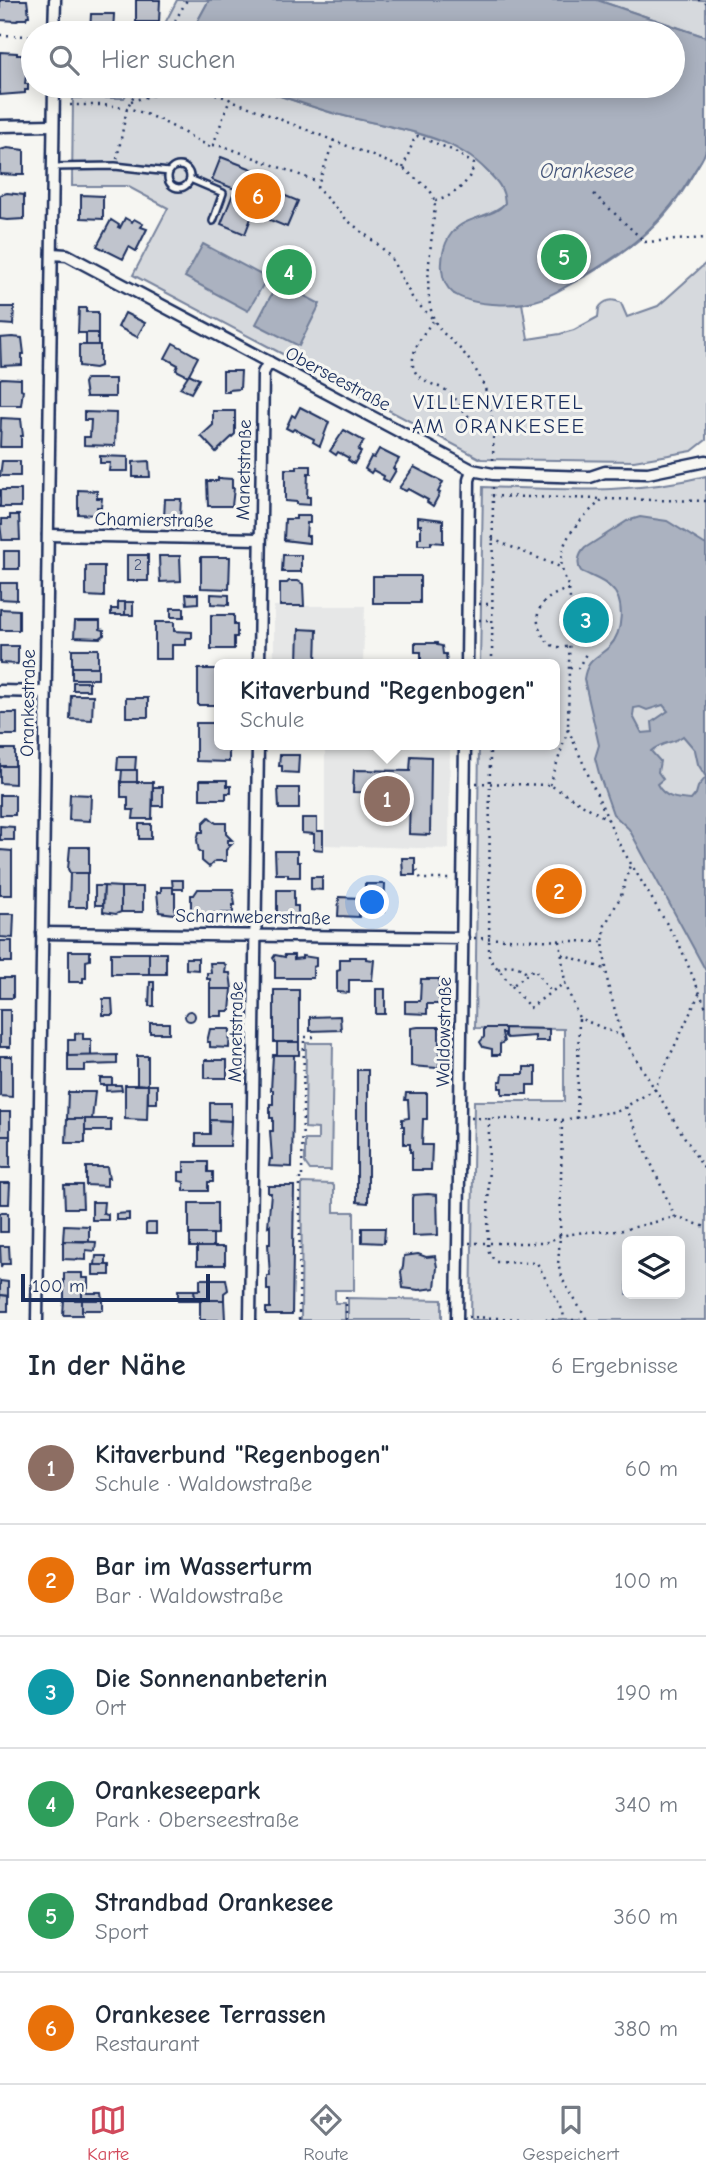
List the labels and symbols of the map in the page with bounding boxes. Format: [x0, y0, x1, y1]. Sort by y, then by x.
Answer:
water label: Orankesee [540, 159, 634, 183]
pin: 6 [235, 170, 281, 222]
pin: 5 [541, 231, 587, 283]
pin: 4 [266, 246, 312, 298]
street label: Oberseestraße [282, 342, 394, 416]
district label: VILLENVIERTEL AM ORANKESEE [412, 390, 586, 438]
street label: Manetstraße [232, 419, 256, 521]
street label: Chamierstraße [95, 508, 213, 532]
house number: 2 [134, 556, 142, 574]
pin: 3 [563, 594, 609, 646]
street label: Orankestraße [16, 649, 40, 757]
pin: 1 [364, 773, 410, 825]
pin: 2 [536, 865, 582, 917]
your location [355, 885, 389, 919]
street label: Scharnweberstraße [175, 905, 331, 929]
street label: Waldowstraße [432, 977, 456, 1087]
street label: Manetstraße [224, 981, 248, 1083]
scale bar [21, 1271, 210, 1303]

